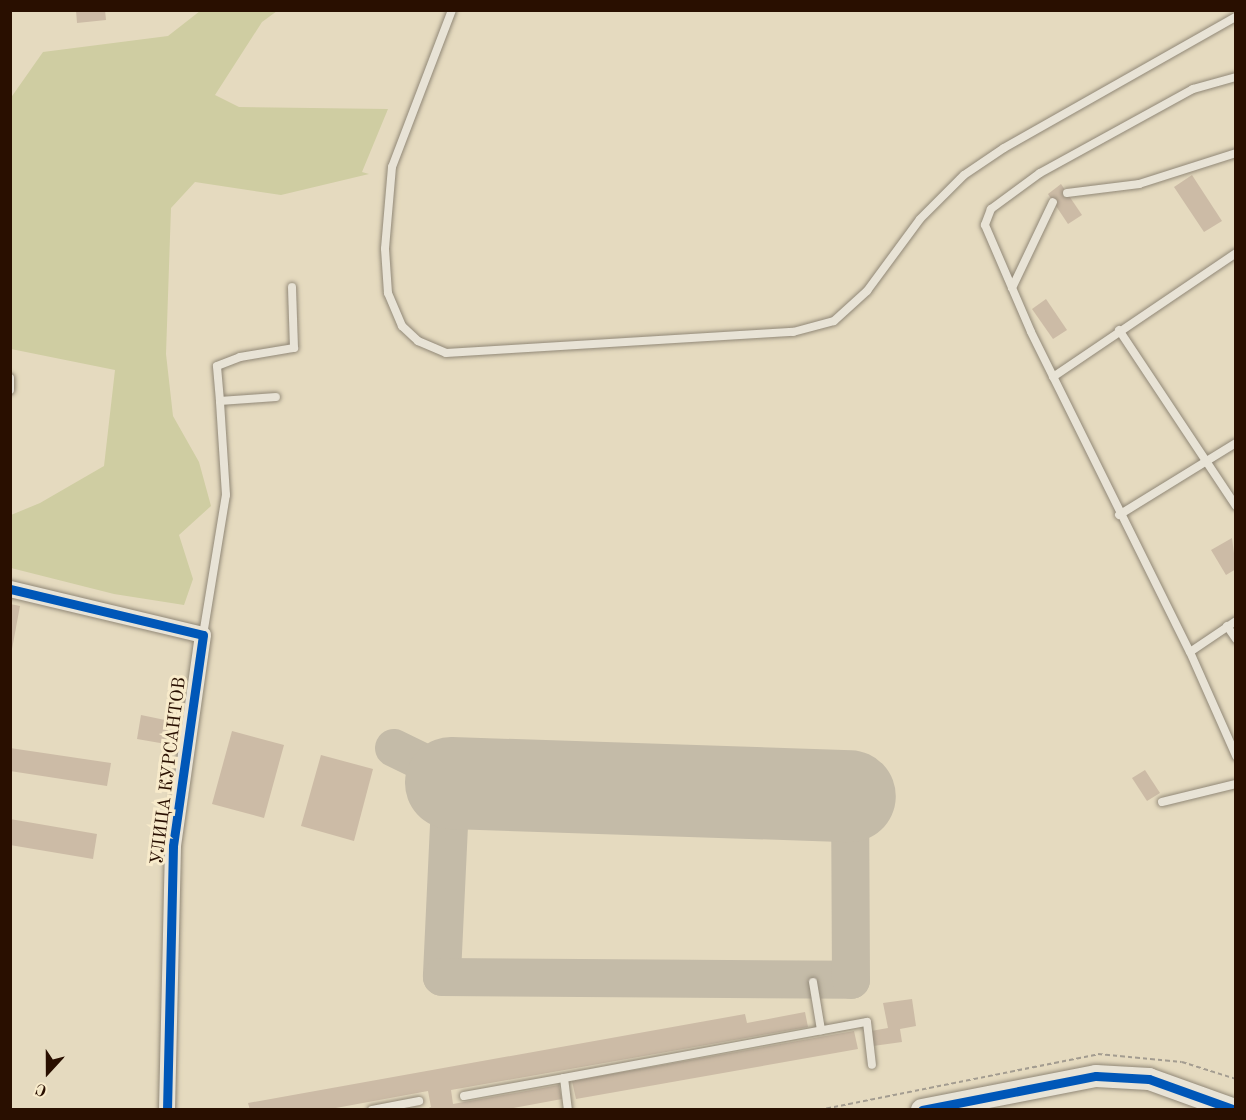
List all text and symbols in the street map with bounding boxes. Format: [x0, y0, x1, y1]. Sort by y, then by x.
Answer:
street label: УЛИЦА КУРСАНТОВ [147, 676, 191, 866]
north arrow [18, 1042, 78, 1102]
text: С [34, 1079, 49, 1098]

